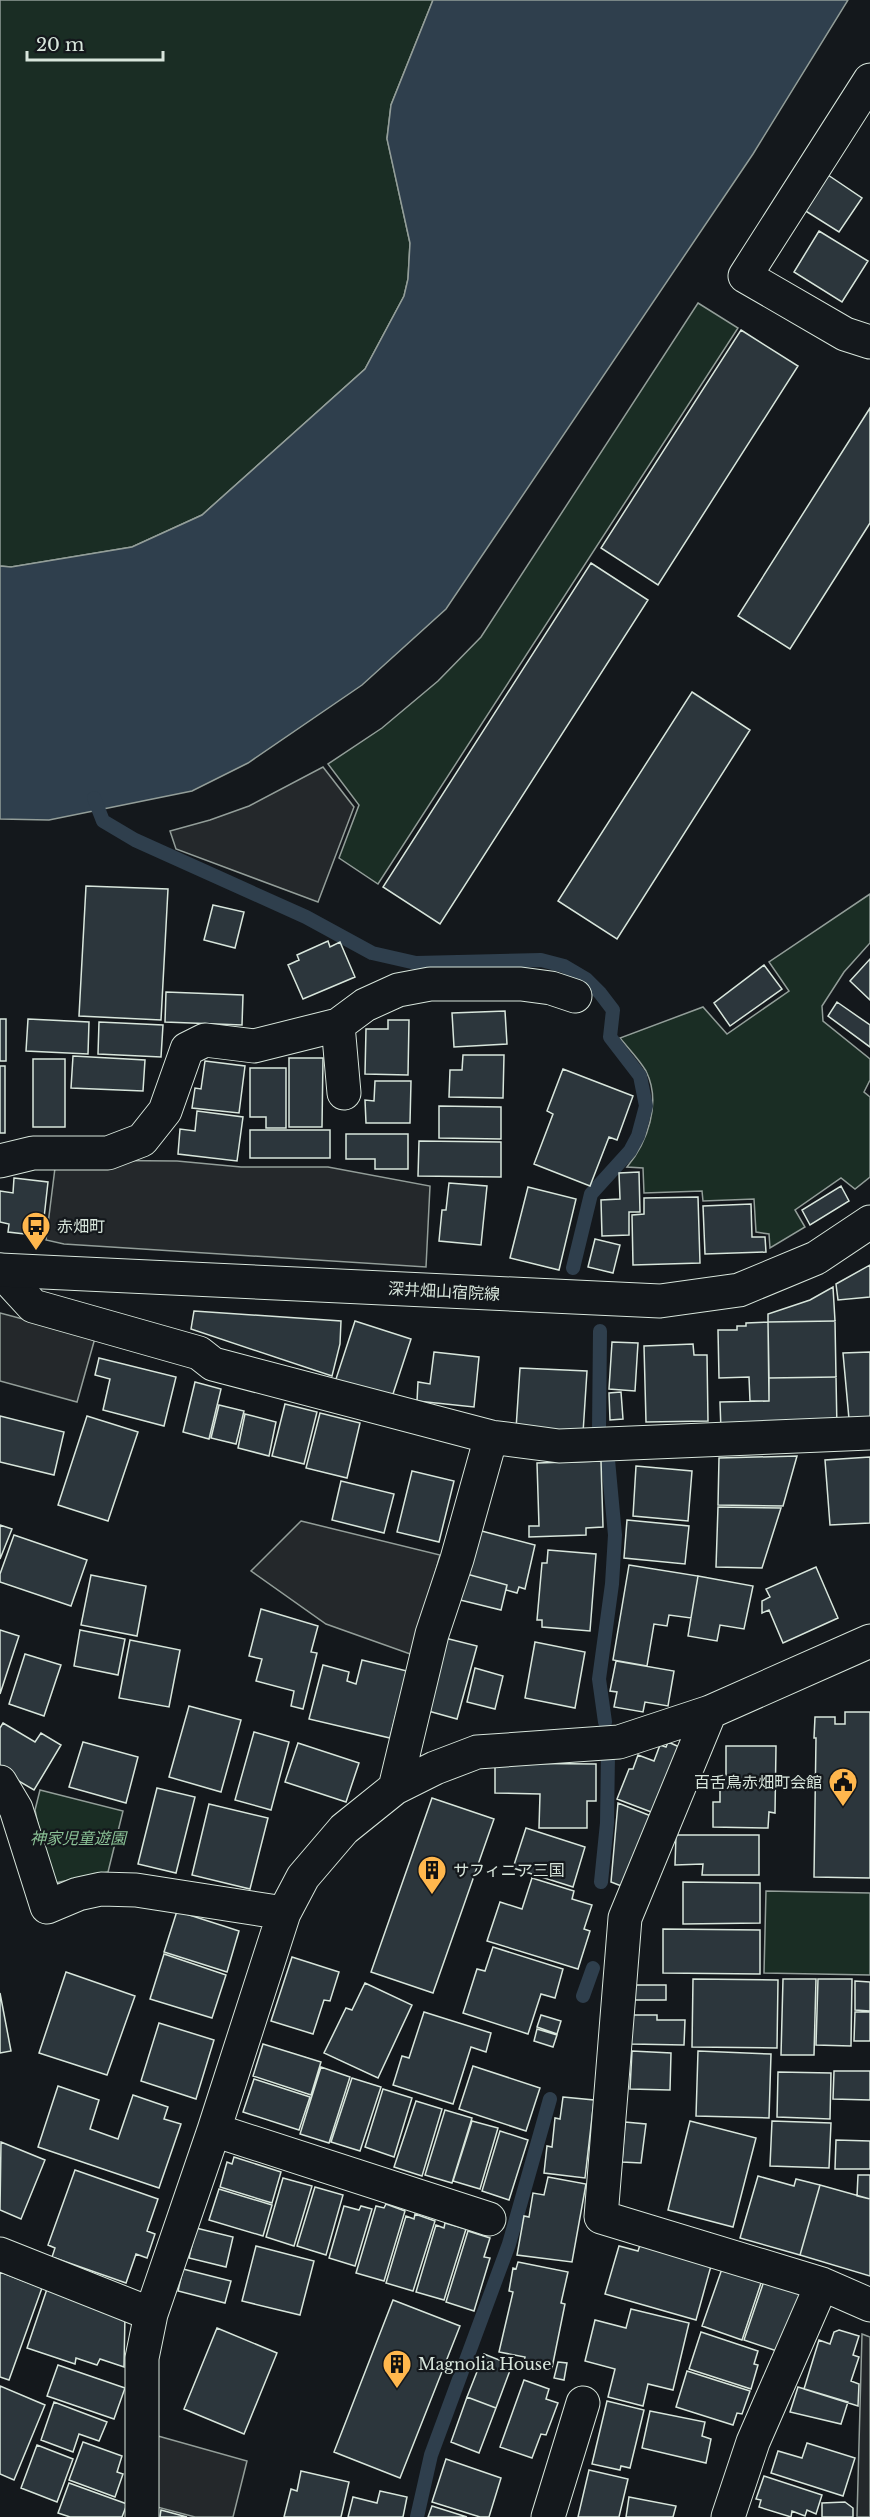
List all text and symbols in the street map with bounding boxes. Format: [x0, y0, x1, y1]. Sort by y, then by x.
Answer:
scale bar [27, 24, 164, 62]
text: 20 m [36, 34, 84, 56]
bus stop icon: 赤畑町 [20, 1210, 52, 1252]
place label: 赤畑町 [57, 1216, 105, 1236]
street label: 深井畑山宿院線 [388, 1278, 500, 1304]
public building icon: 百舌鳥赤畑町会館 [827, 1766, 859, 1808]
place label: 百舌鳥赤畑町会館 [694, 1772, 822, 1792]
park label: 神家児童遊園 [30, 1828, 128, 1848]
building icon: サフィニア三国 [416, 1854, 448, 1896]
place label: サフィニア三国 [453, 1860, 565, 1880]
building icon: Magnolia House [381, 2348, 413, 2390]
place label: Magnolia House [418, 2354, 551, 2374]

